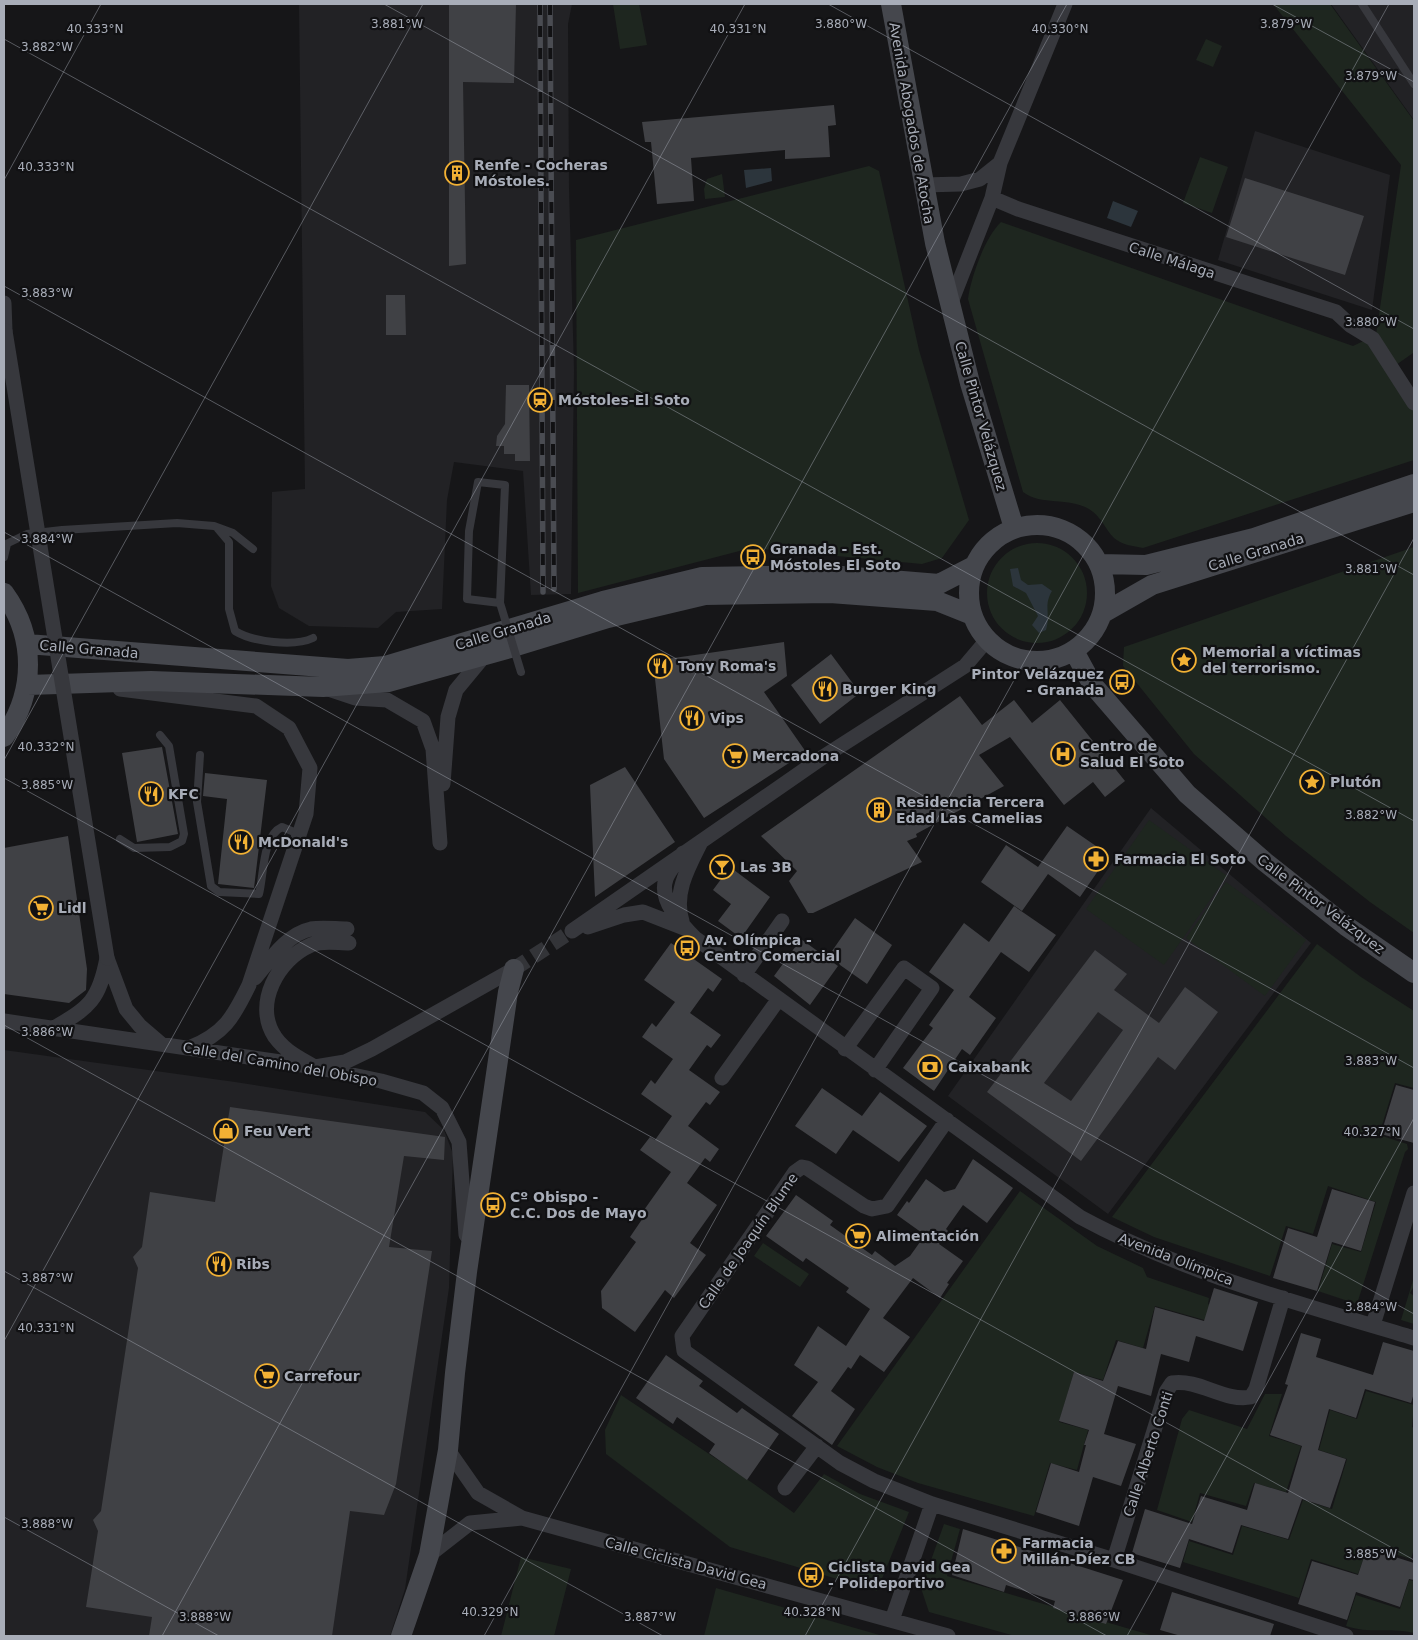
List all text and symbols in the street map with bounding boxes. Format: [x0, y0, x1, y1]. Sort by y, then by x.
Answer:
text: 3.881°W [371, 17, 423, 31]
text: 3.880°W [815, 17, 867, 31]
text: 3.879°W [1260, 17, 1312, 31]
street label: Avenida Abogados de Atocha [886, 21, 938, 225]
text: 40.333°N [67, 22, 123, 36]
text: 40.331°N [710, 22, 766, 36]
text: 40.330°N [1032, 22, 1088, 36]
text: 3.882°W [21, 40, 73, 54]
text: 3.879°W [1345, 69, 1397, 83]
place label: Renfe - Cocheras Móstoles. [474, 157, 608, 189]
text: 40.333°N [18, 160, 74, 174]
building icon: Renfe - Cocheras Móstoles. [444, 160, 470, 186]
street label: Calle Málaga [1127, 239, 1217, 281]
text: 3.883°W [21, 286, 73, 300]
text: 3.880°W [1345, 315, 1397, 329]
street label: Calle Pintor Velázquez [952, 339, 1010, 493]
station icon: Móstoles-El Soto [527, 387, 553, 413]
place label: Móstoles-El Soto [558, 392, 690, 408]
street label: Calle Granada [1206, 530, 1306, 574]
text: 3.884°W [21, 532, 73, 546]
place label: Granada - Est. Móstoles El Soto [770, 541, 901, 573]
bus stop icon: Granada - Est. Móstoles El Soto [740, 544, 766, 570]
text: 3.881°W [1345, 562, 1397, 576]
street label: Calle Granada [453, 609, 553, 653]
street label: Calle Granada [39, 637, 139, 661]
place label: Memorial a víctimas del terrorismo. [1202, 644, 1361, 676]
place icon: Memorial a víctimas del terrorismo. [1171, 647, 1197, 673]
restaurant icon: Tony Roma's [647, 653, 673, 679]
place label: Tony Roma's [678, 658, 776, 674]
place label: Pintor Velázquez - Granada [971, 666, 1104, 698]
bus stop icon: Pintor Velázquez - Granada [1109, 669, 1135, 695]
restaurant icon: Burger King [812, 676, 838, 702]
place label: Burger King [842, 681, 936, 697]
restaurant icon: Vips [679, 705, 705, 731]
place label: Vips [710, 710, 744, 726]
place label: Centro de Salud El Soto [1080, 738, 1185, 770]
text: 40.332°N [18, 740, 74, 754]
hospital icon: Centro de Salud El Soto [1050, 741, 1076, 767]
supermarket icon: Mercadona [722, 743, 748, 769]
place label: Mercadona [752, 748, 839, 764]
place icon: Plutón [1299, 769, 1325, 795]
place label: Plutón [1330, 774, 1381, 790]
text: 3.885°W [21, 778, 73, 792]
restaurant icon: KFC [138, 781, 164, 807]
place label: KFC [168, 786, 199, 802]
place label: Residencia Tercera Edad Las Camelias [896, 794, 1045, 826]
building icon: Residencia Tercera Edad Las Camelias [866, 797, 892, 823]
text: 3.882°W [1345, 808, 1397, 822]
restaurant icon: McDonald's [228, 829, 254, 855]
place label: McDonald's [258, 834, 348, 850]
pharmacy icon: Farmacia El Soto [1083, 846, 1109, 872]
place label: Farmacia El Soto [1114, 851, 1246, 867]
street label: Calle Pintor Velázquez [1254, 851, 1388, 957]
bar icon: Las 3B [709, 854, 735, 880]
place label: Las 3B [740, 859, 792, 875]
supermarket icon: Lidl [28, 895, 54, 921]
place label: Lidl [58, 900, 87, 916]
place label: Av. Olímpica - Centro Comercial [704, 932, 840, 964]
bus stop icon: Av. Olímpica - Centro Comercial [674, 935, 700, 961]
text: 3.886°W [21, 1025, 73, 1039]
street label: Calle del Camino del Obispo [182, 1039, 378, 1089]
bank icon: Caixabank [917, 1054, 943, 1080]
text: 3.883°W [1345, 1054, 1397, 1068]
place label: Caixabank [948, 1059, 1030, 1075]
shop icon: Feu Vert [213, 1118, 239, 1144]
place label: Feu Vert [244, 1123, 311, 1139]
text: 40.327°N [1344, 1125, 1400, 1139]
street label: Calle de Joaquín Blume [695, 1170, 801, 1312]
place label: Cº Obispo - C.C. Dos de Mayo [510, 1189, 647, 1221]
bus stop icon: Cº Obispo - C.C. Dos de Mayo [480, 1192, 506, 1218]
supermarket icon: Alimentación [845, 1223, 871, 1249]
place label: Alimentación [876, 1228, 979, 1244]
street label: Avenida Olímpica [1116, 1230, 1236, 1288]
restaurant icon: Ribs [206, 1251, 232, 1277]
place label: Ribs [236, 1256, 270, 1272]
text: 3.887°W [21, 1271, 73, 1285]
text: 3.884°W [1345, 1300, 1397, 1314]
text: 40.331°N [18, 1321, 74, 1335]
supermarket icon: Carrefour [254, 1363, 280, 1389]
place label: Carrefour [284, 1368, 360, 1384]
street label: Calle Alberto Conti [1120, 1389, 1176, 1519]
text: 3.888°W [21, 1517, 73, 1531]
street label: Calle Ciclista David Gea [603, 1534, 769, 1592]
place label: Farmacia Millán-Díez CB [1022, 1535, 1135, 1567]
pharmacy icon: Farmacia Millán-Díez CB [991, 1538, 1017, 1564]
text: 3.885°W [1345, 1547, 1397, 1561]
place label: Ciclista David Gea - Polideportivo [828, 1559, 971, 1591]
bus stop icon: Ciclista David Gea - Polideportivo [798, 1562, 824, 1588]
text: 40.329°N [462, 1605, 518, 1619]
text: 40.328°N [784, 1605, 840, 1619]
text: 3.888°W [179, 1610, 231, 1624]
text: 3.887°W [624, 1610, 676, 1624]
text: 3.886°W [1068, 1610, 1120, 1624]

